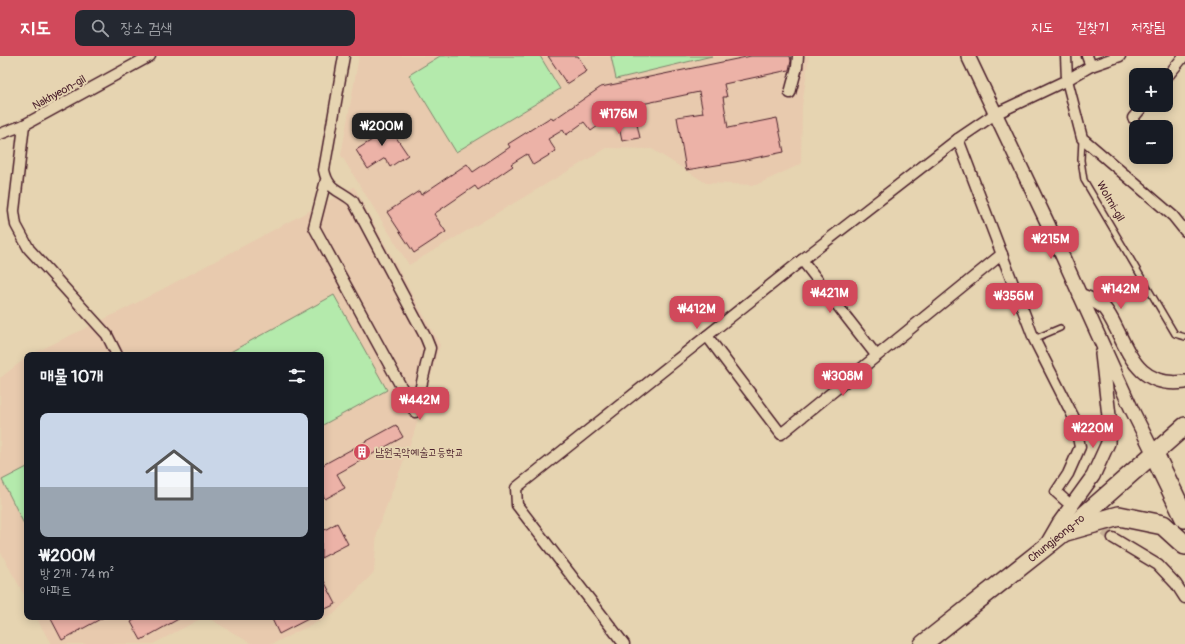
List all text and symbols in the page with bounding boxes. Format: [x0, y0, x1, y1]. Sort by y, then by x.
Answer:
search box [75, 10, 355, 46]
text: 지도 [20, 16, 51, 40]
icon: search [89, 17, 111, 39]
text: 장소 검색 [121, 19, 172, 38]
text: 지도 [1031, 19, 1053, 36]
text: 길찾기 [1075, 19, 1109, 36]
text: 저장됨 [1131, 19, 1165, 36]
map controls [1129, 68, 1173, 164]
button: + [1129, 68, 1173, 112]
street label: Nakhyeon-gil [30, 72, 88, 112]
pin: ₩176M [591, 101, 647, 135]
text: ₩176M [601, 106, 637, 122]
pin: ₩200M [354, 113, 410, 147]
text: ₩200M [361, 118, 403, 134]
button: − [1129, 120, 1173, 164]
street label: Wolmi-gil [1094, 179, 1127, 224]
pin: ₩215M [1023, 226, 1079, 260]
text: ₩215M [1033, 231, 1069, 247]
pin: ₩142M [1093, 276, 1149, 310]
pin: ₩421M [802, 280, 858, 314]
text: ₩142M [1102, 281, 1140, 297]
pin: ₩356M [986, 283, 1042, 317]
text: ₩421M [811, 285, 849, 301]
text: ₩356M [994, 288, 1034, 304]
pin: ₩412M [669, 296, 725, 330]
text: ₩412M [678, 301, 716, 317]
pin: ₩308M [815, 363, 871, 397]
icon: filters [286, 365, 308, 387]
text: 매물 10개 [40, 366, 103, 387]
text: ₩308M [823, 368, 863, 384]
pin: ₩442M [392, 387, 448, 421]
text: ₩442M [400, 392, 440, 408]
pin: ₩220M [1065, 415, 1121, 449]
text: ₩220M [1073, 420, 1113, 436]
icon: home [138, 439, 210, 511]
building icon: 남원국악예술고등학교 [352, 442, 372, 462]
place label: 남원국악예술고등학교 [375, 446, 464, 459]
street label: Chungjeong-ro [1025, 512, 1087, 565]
text: ₩200M [40, 545, 95, 566]
text: 방 2개 · 74 m² [40, 566, 114, 582]
text: 아파트 [40, 583, 71, 599]

